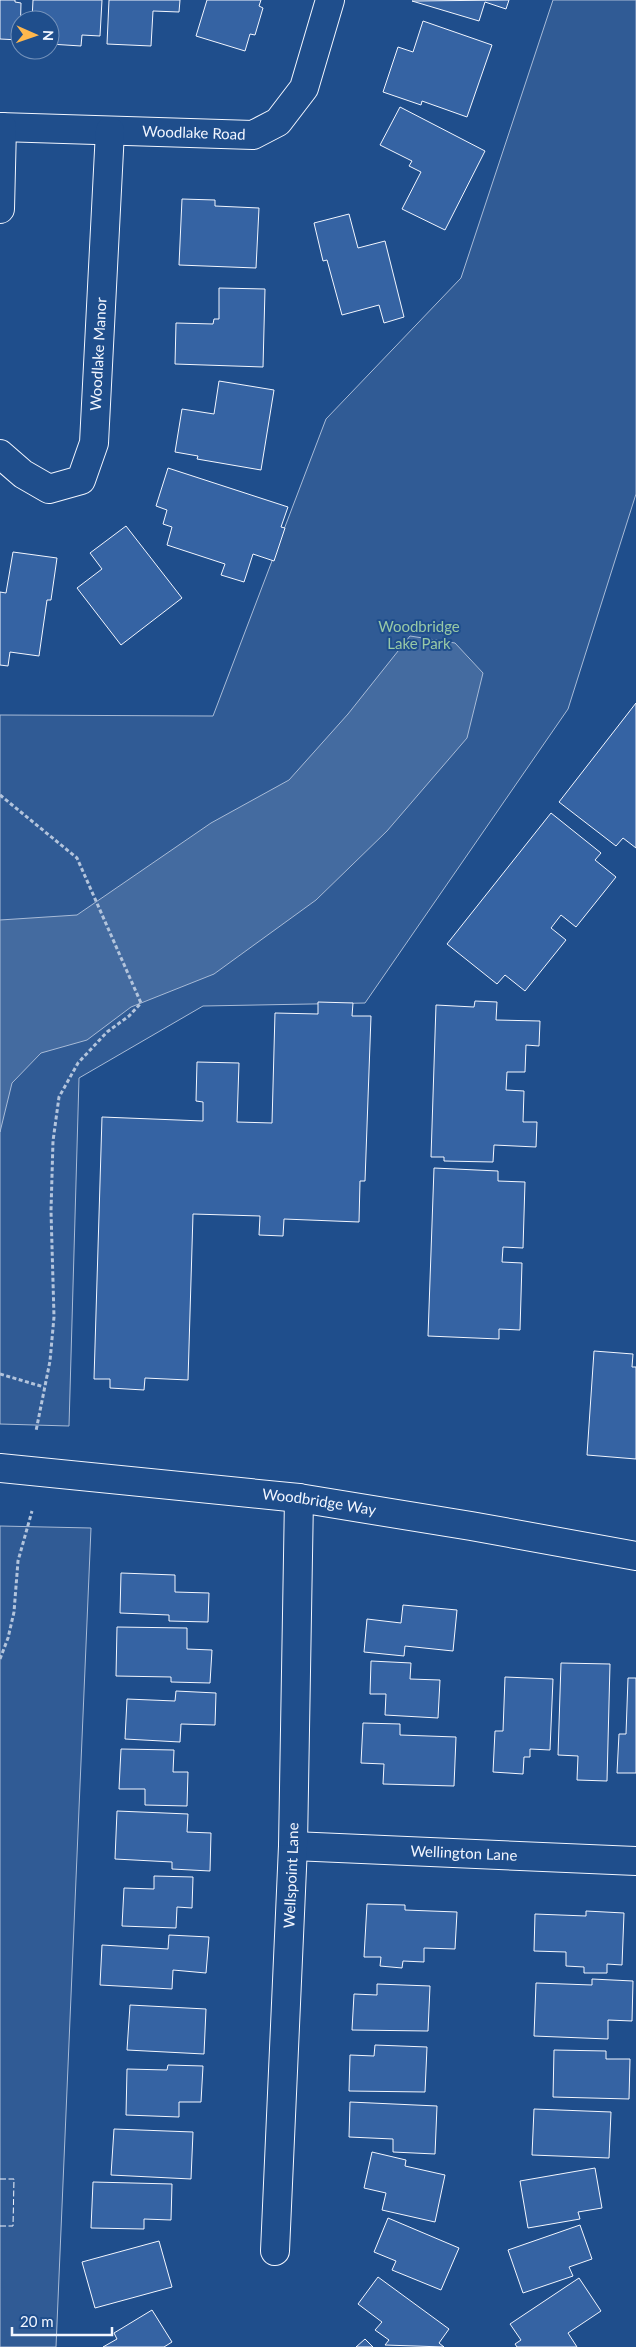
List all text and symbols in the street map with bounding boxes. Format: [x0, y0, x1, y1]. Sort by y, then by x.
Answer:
north arrow [10, 10, 60, 60]
text: N [40, 30, 57, 41]
street label: Woodlake Road [142, 122, 246, 143]
street label: Woodlake Manor [86, 296, 109, 411]
park label: Woodbridge Lake Park [378, 617, 460, 652]
street label: Woodbridge Way [261, 1484, 378, 1518]
street label: Wellspoint Lane [279, 1822, 301, 1929]
street label: Wellington Lane [410, 1841, 518, 1864]
scale bar [12, 2304, 112, 2336]
text: 20 m [20, 2312, 54, 2330]

